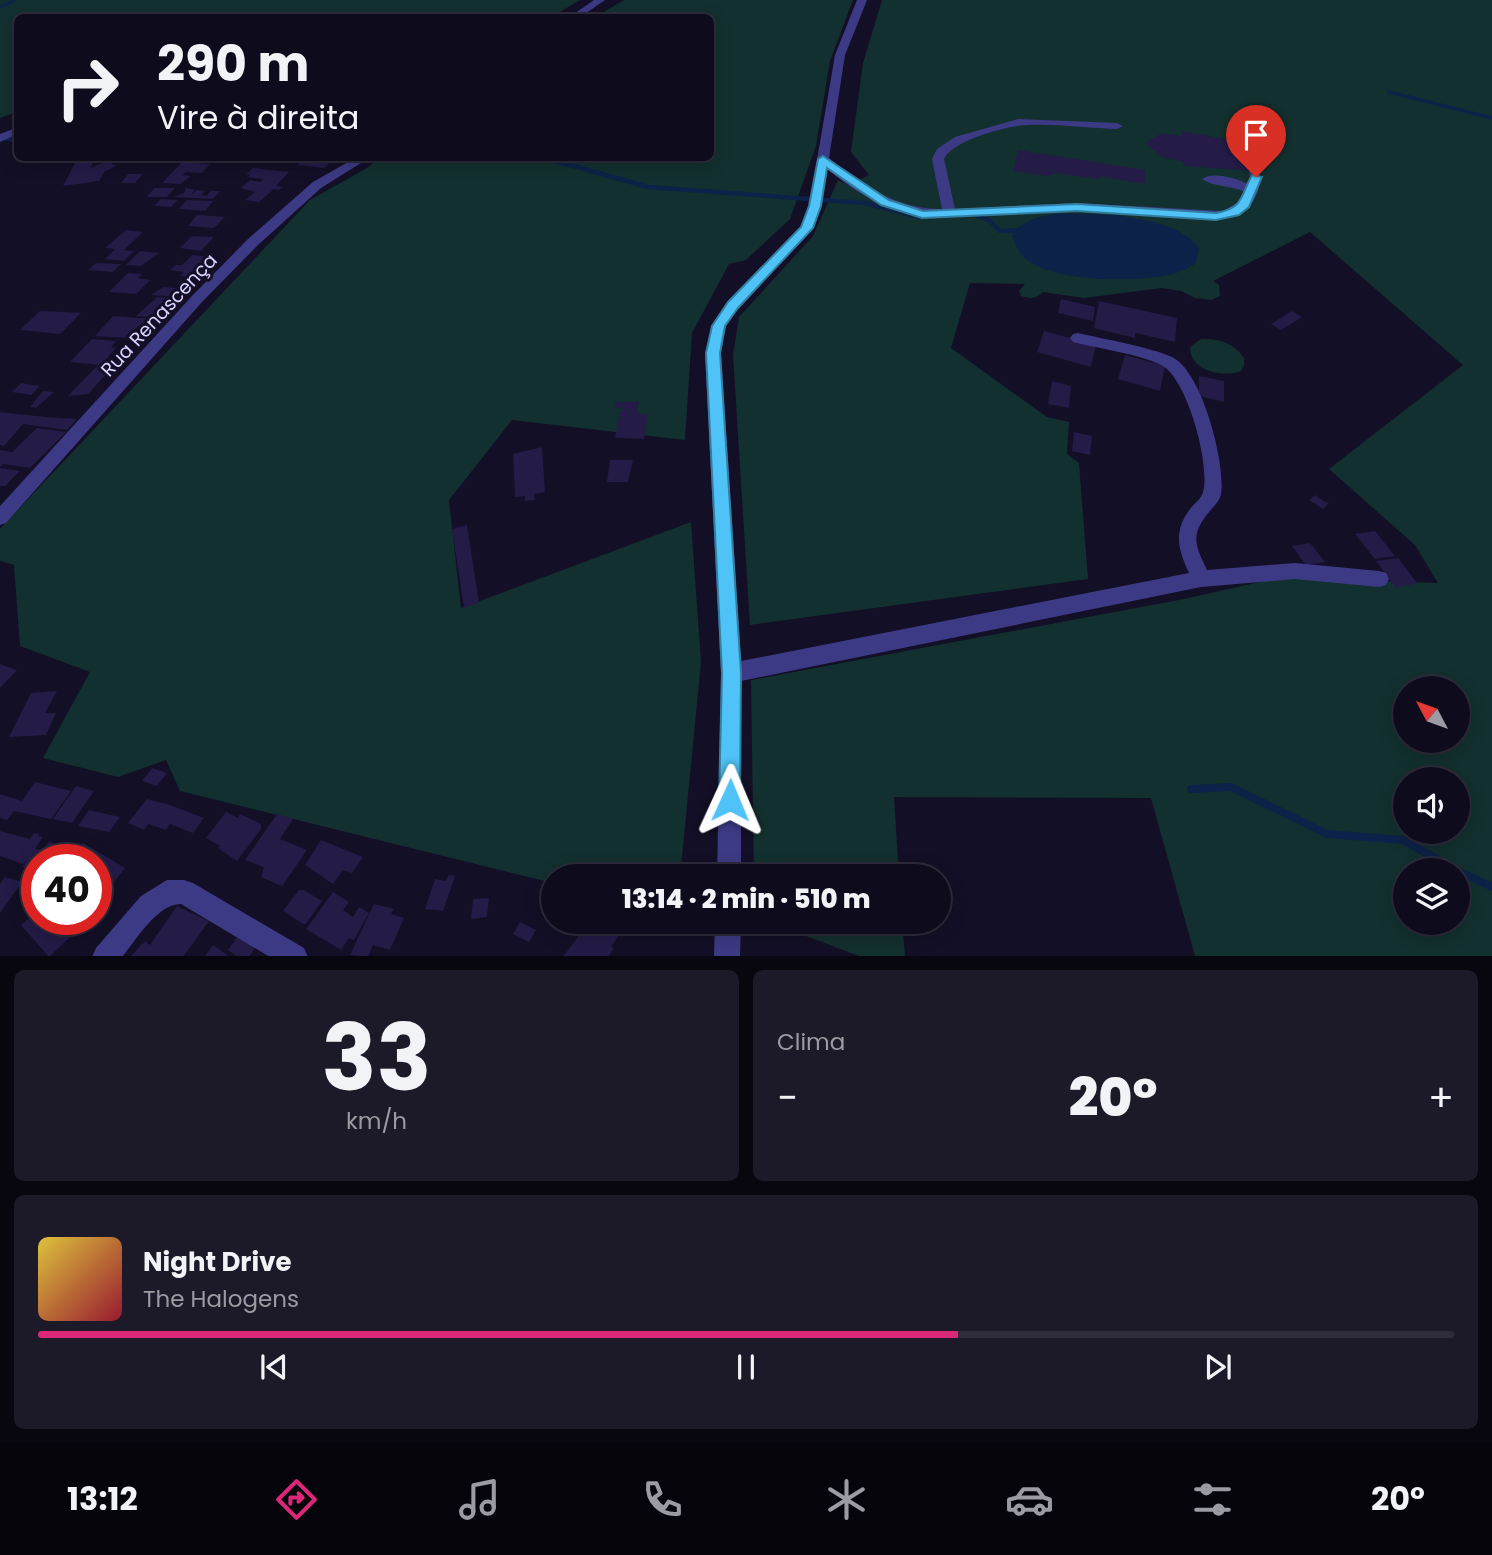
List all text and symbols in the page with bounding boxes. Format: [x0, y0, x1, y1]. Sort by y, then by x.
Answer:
text: 290 m [157, 30, 309, 98]
icon: right [42, 42, 133, 133]
text: Vire à direita [157, 95, 359, 140]
pin [1226, 105, 1286, 177]
icon: arrive [1237, 116, 1275, 154]
street label: Rua Renascença [95, 247, 223, 383]
north arrow [1393, 676, 1470, 752]
map controls [1393, 676, 1470, 935]
position arrow [693, 763, 767, 837]
button: sound [1393, 767, 1470, 844]
speed limit sign: 40 [21, 844, 112, 935]
button: layers [1393, 858, 1470, 935]
text: 13:14 · 2 min · 510 m [622, 881, 870, 917]
text: 33 [321, 994, 432, 1122]
text: Clima [777, 1026, 845, 1058]
text: 20° [1069, 1061, 1157, 1134]
text: − [777, 1071, 798, 1124]
text: + [1428, 1071, 1454, 1124]
text: km/h [346, 1105, 407, 1137]
text: Night Drive [143, 1244, 291, 1280]
text: The Halogens [143, 1283, 299, 1315]
icon: previous [255, 1348, 293, 1386]
icon: pause [727, 1348, 765, 1386]
icon: next [1199, 1348, 1237, 1386]
icon: directions [272, 1475, 321, 1524]
icon: music [455, 1475, 504, 1524]
icon: phone [638, 1475, 687, 1524]
icon: climate [822, 1475, 871, 1524]
icon: car [1005, 1475, 1054, 1524]
icon: filters [1188, 1475, 1237, 1524]
text: 13:12 [67, 1476, 138, 1521]
text: 20° [1371, 1476, 1425, 1521]

